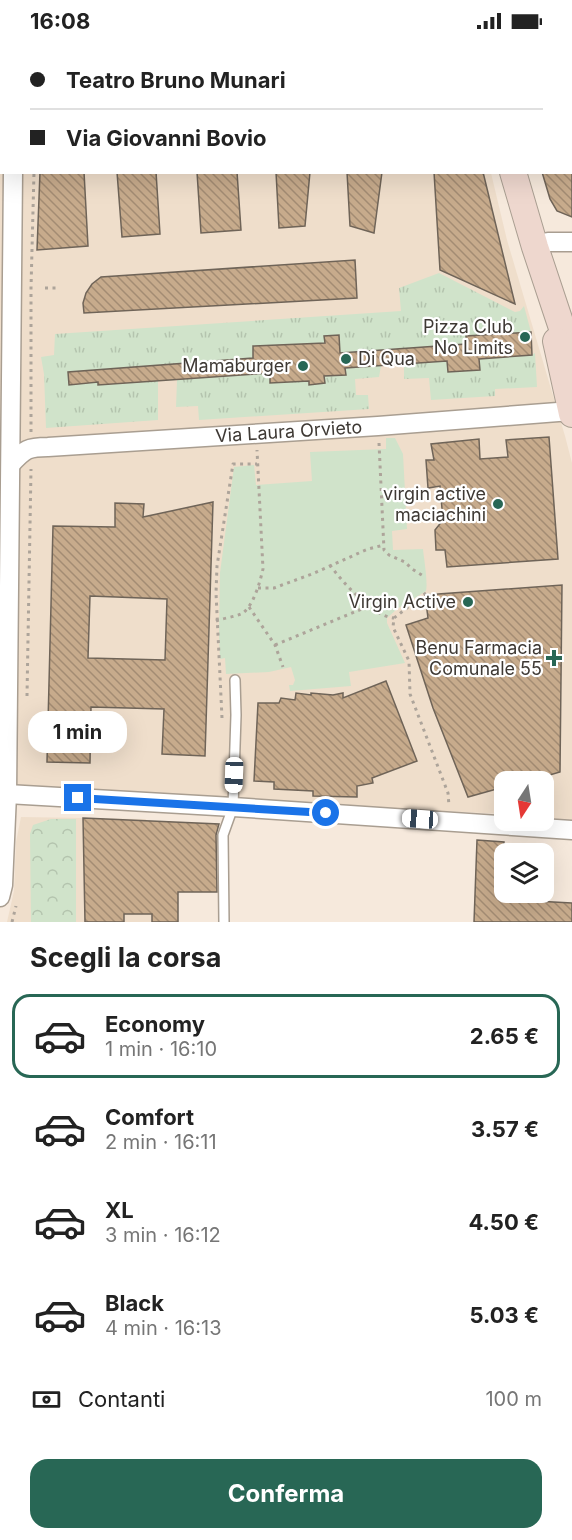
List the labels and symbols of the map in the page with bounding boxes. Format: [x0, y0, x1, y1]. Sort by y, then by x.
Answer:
place label: Pizza Club No Limits [423, 316, 513, 358]
marker: Pizza Club No Limits [518, 330, 532, 344]
place label: Di Qua [358, 348, 415, 369]
marker: Di Qua [339, 352, 353, 366]
place label: Mamaburger [182, 355, 291, 376]
marker: Mamaburger [296, 359, 310, 373]
street label: Via Laura Orvieto [215, 416, 363, 446]
place label: virgin active maciachini [383, 483, 486, 525]
marker: virgin active maciachini [491, 497, 505, 511]
place label: Virgin Active [348, 591, 456, 612]
marker: Virgin Active [461, 595, 475, 609]
place label: Benu Farmacia Comunale 55 [415, 637, 542, 679]
marker: Benu Farmacia Comunale 55 [547, 651, 561, 665]
callout: 1 min [28, 711, 128, 753]
car [224, 757, 244, 793]
north arrow [494, 771, 554, 831]
route end [64, 784, 91, 811]
route start [312, 799, 339, 826]
car [401, 809, 439, 829]

